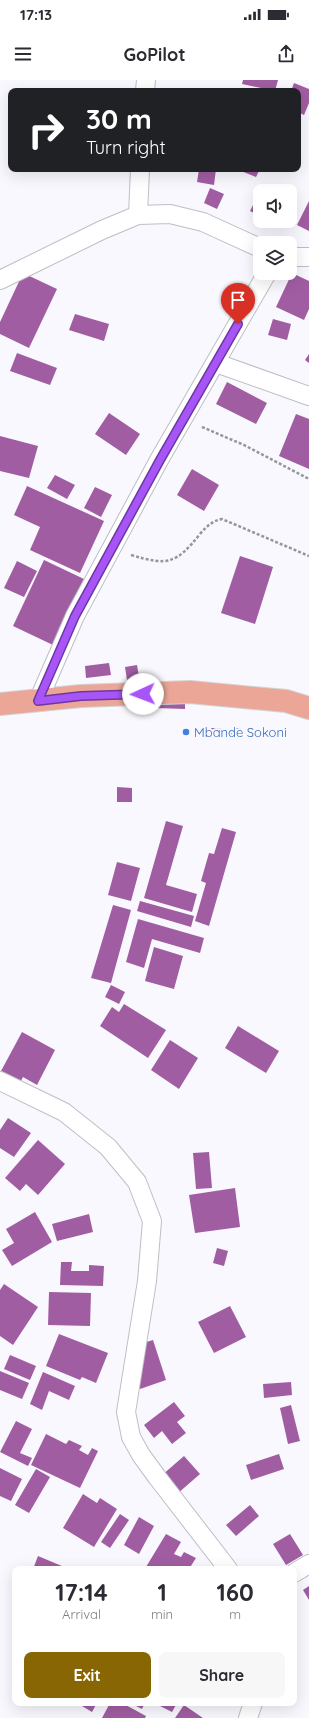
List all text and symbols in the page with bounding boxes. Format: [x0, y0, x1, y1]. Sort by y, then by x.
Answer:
text: 17:13 [20, 5, 52, 24]
icon: menu [12, 43, 34, 65]
text: GoPilot [123, 43, 186, 66]
icon: share [275, 43, 297, 65]
text: 30 m [86, 101, 152, 136]
icon: right [20, 104, 72, 156]
text: Turn right [86, 136, 166, 159]
map controls [253, 184, 297, 280]
button: sound [253, 184, 297, 228]
button: layers [253, 236, 297, 280]
pin [221, 283, 255, 324]
icon: arrive [227, 289, 249, 311]
position arrow [122, 673, 164, 715]
place label: Mbande Sokoni [194, 724, 287, 740]
marker: Mbande Sokoni [181, 727, 191, 737]
text: 17:14 [55, 1577, 108, 1607]
text: 1 [157, 1577, 167, 1607]
text: 160 [216, 1577, 254, 1607]
text: Arrival [62, 1606, 101, 1622]
text: min [151, 1606, 173, 1622]
text: m [229, 1606, 241, 1622]
button: Exit [24, 1652, 151, 1698]
button: Share [159, 1652, 285, 1698]

